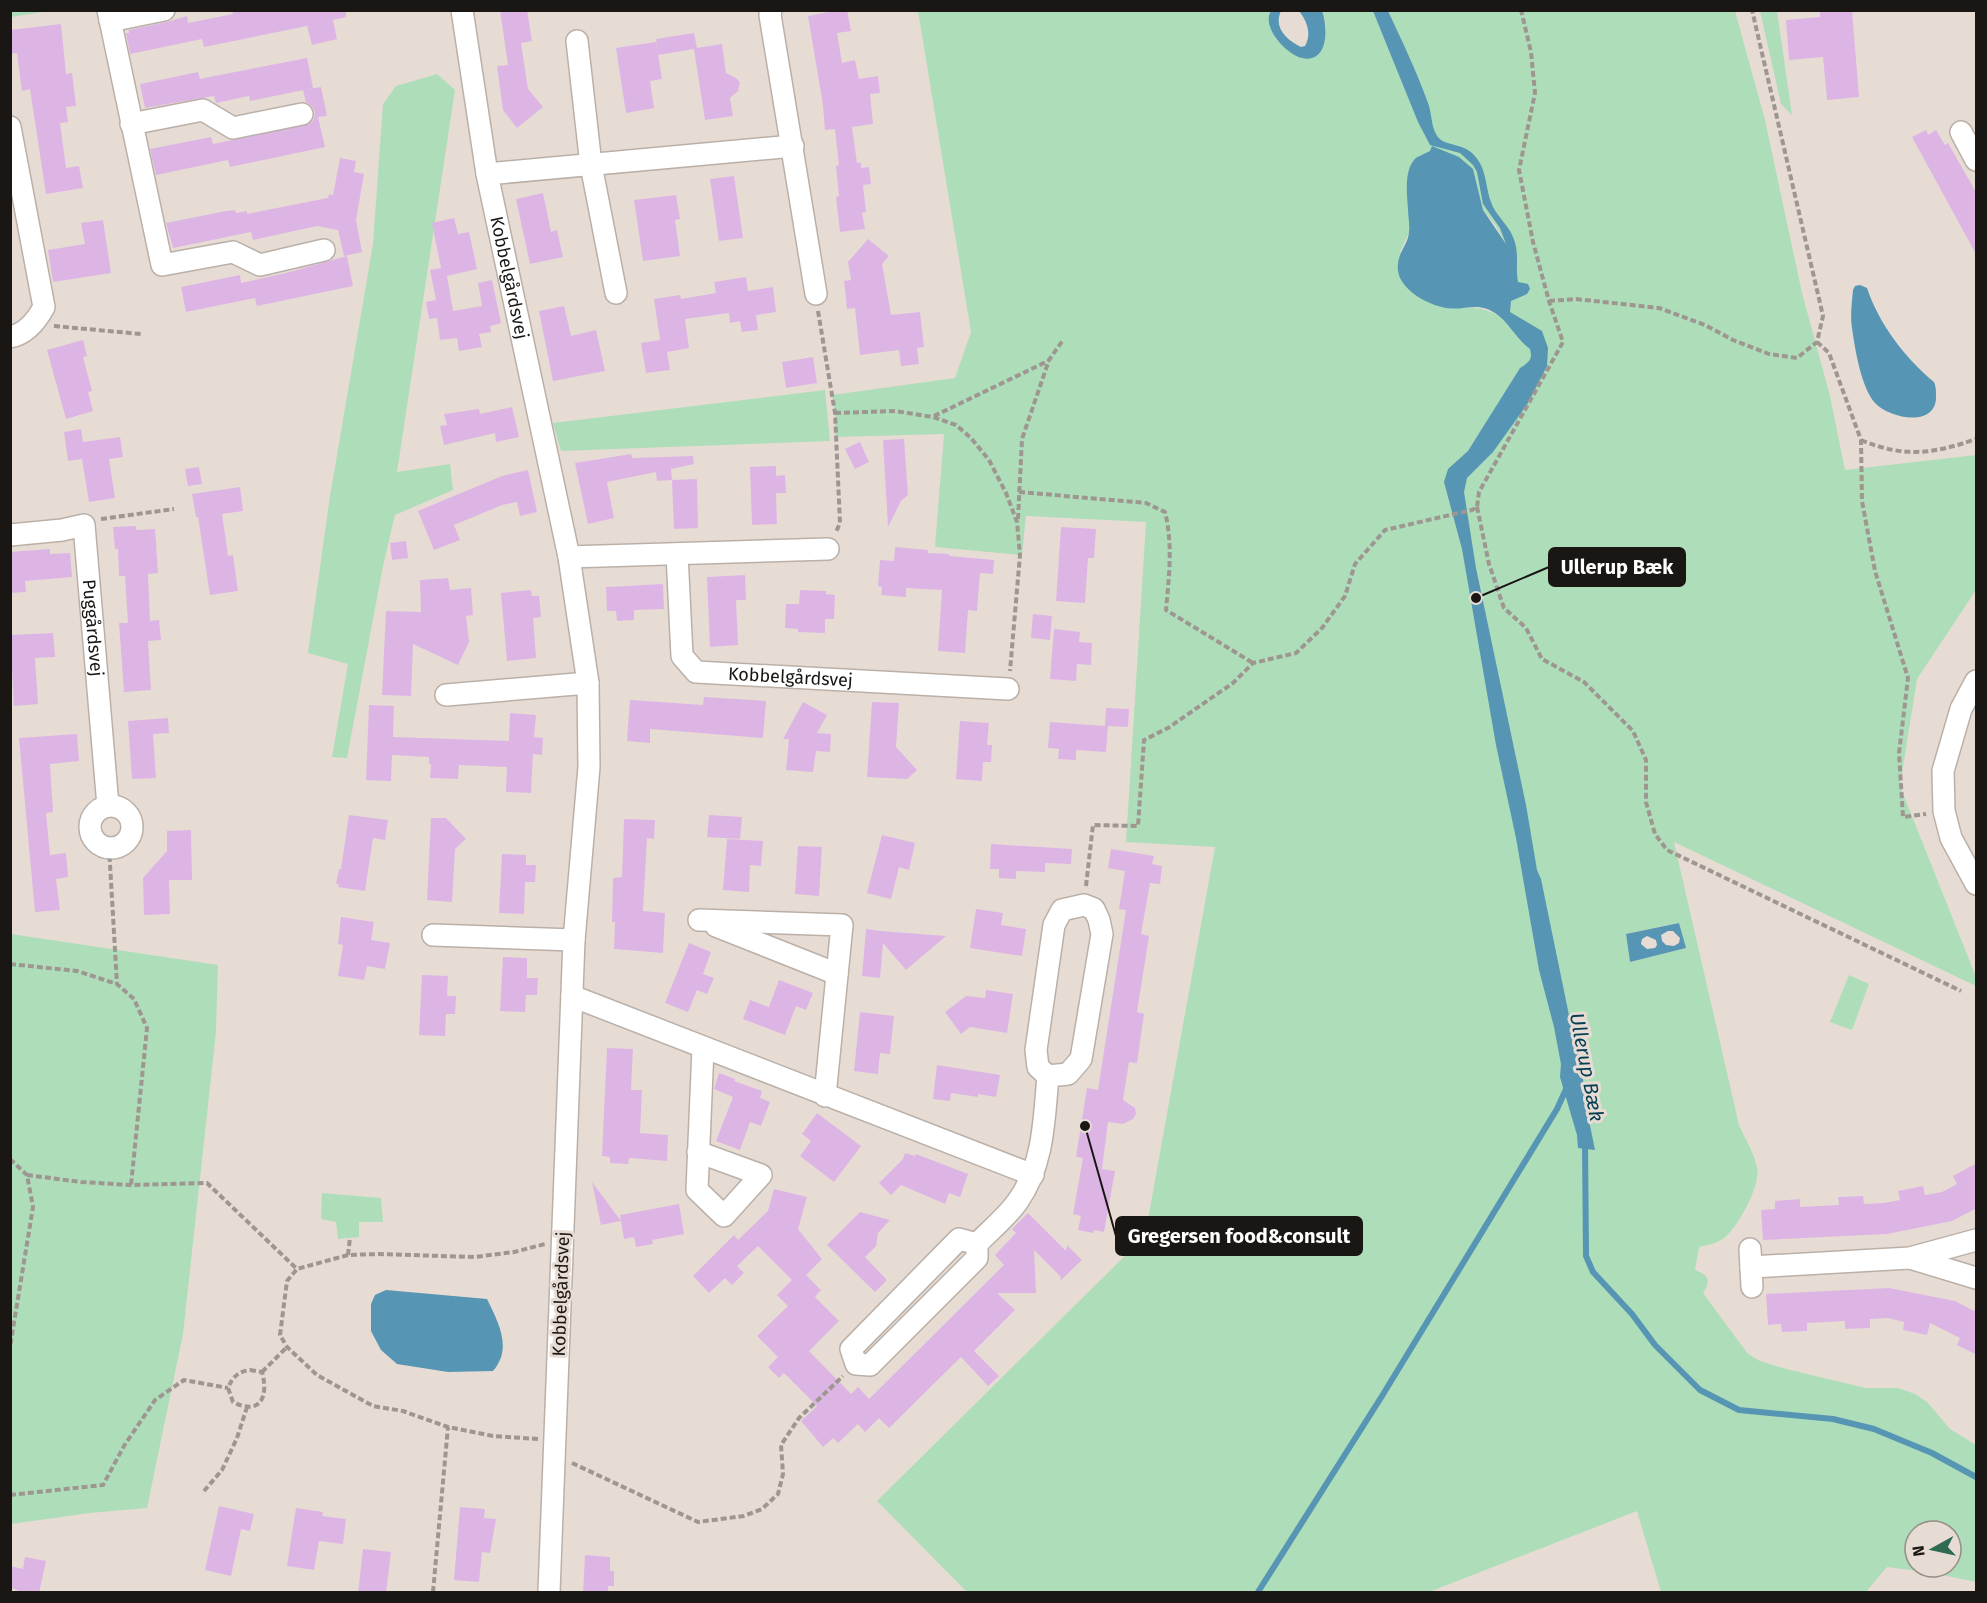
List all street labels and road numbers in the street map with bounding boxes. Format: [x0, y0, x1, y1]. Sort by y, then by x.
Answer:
street label: Kobbelgårdsvej [485, 214, 533, 341]
street label: Puggårdsvej [78, 578, 108, 677]
street label: Kobbelgårdsvej [727, 663, 854, 692]
street label: Kobbelgårdsvej [548, 1231, 574, 1357]

